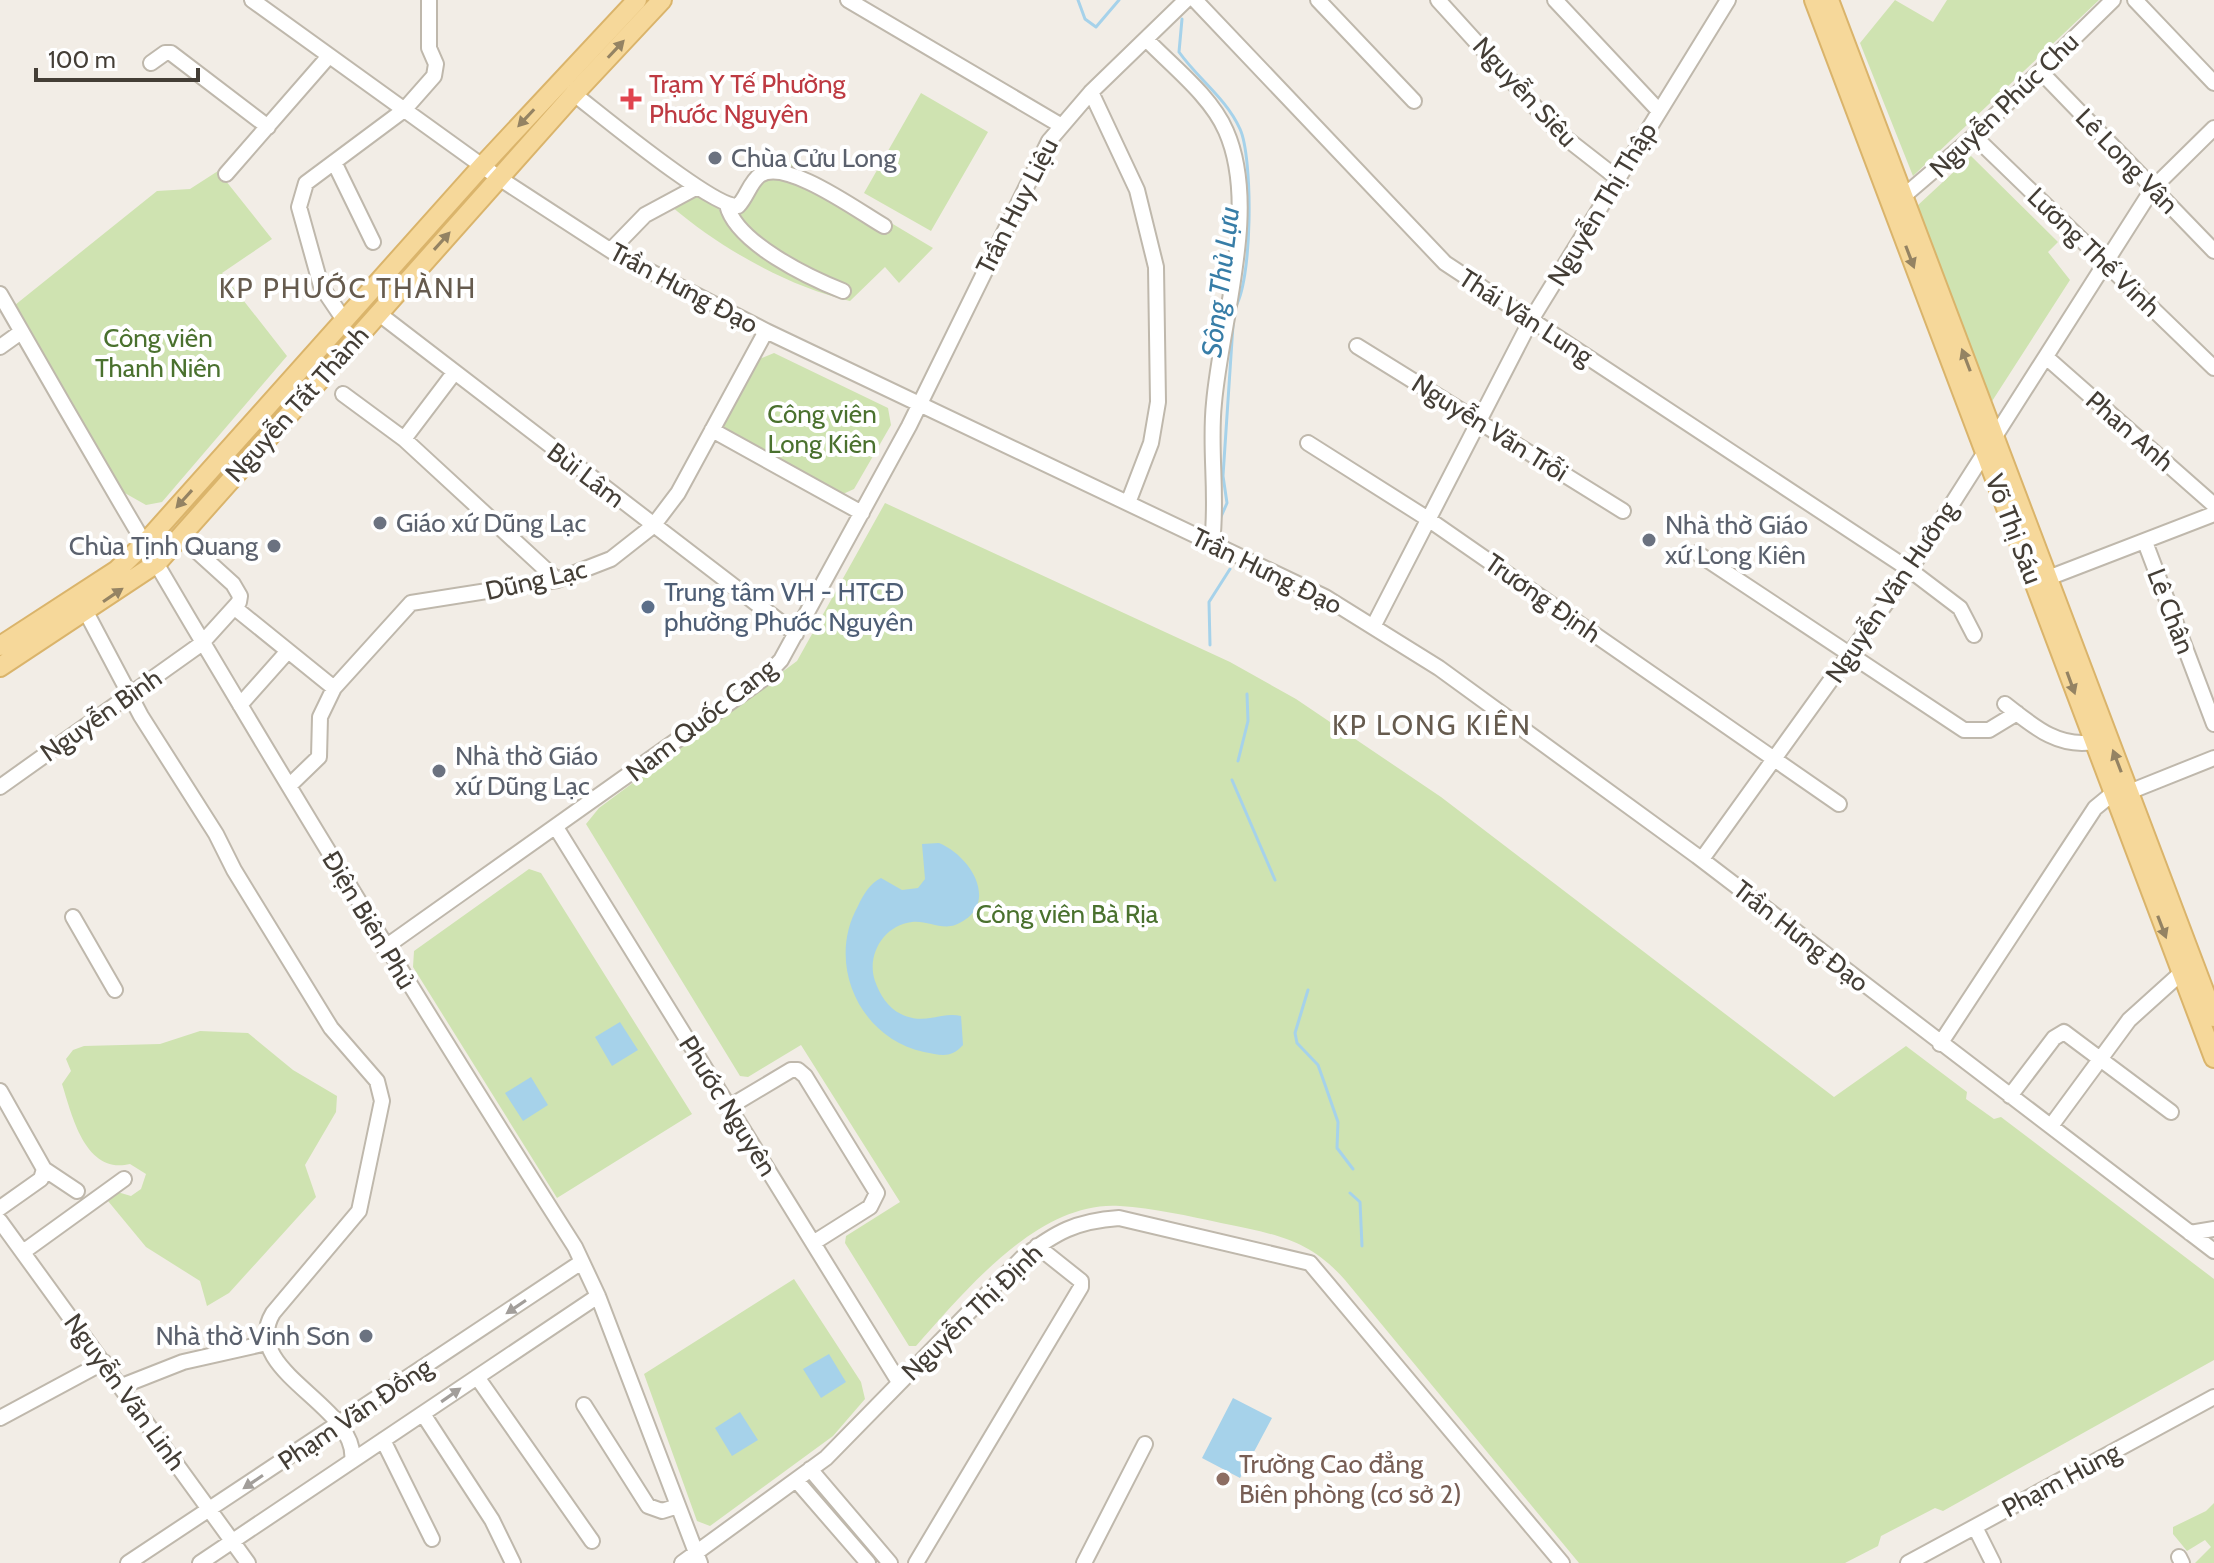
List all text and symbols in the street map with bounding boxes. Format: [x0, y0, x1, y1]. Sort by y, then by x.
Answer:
street label: Nguyễn Phúc Chu [1923, 26, 2085, 184]
street label: Nguyễn Siêu [1466, 30, 1584, 154]
scale bar [36, 32, 198, 82]
one-way arrow [607, 40, 625, 59]
text: 100 m [48, 45, 116, 74]
place label: Trạm Y Tế Phường Phước Nguyên [649, 68, 847, 130]
marker: Trạm Y Tế Phường Phước Nguyên [620, 88, 642, 110]
street label: Lê Long Vân [2069, 102, 2185, 220]
one-way arrow [518, 109, 536, 128]
street label: Nguyễn Thị Thập [1541, 116, 1663, 292]
street label: Trần Huy Liệu [969, 133, 1065, 279]
place label: Chùa Cửu Long [731, 142, 897, 174]
marker: Chùa Cửu Long [706, 149, 724, 167]
street label: Lương Thế Vinh [2021, 181, 2167, 323]
water label: Sông Thủ Lựu [1194, 205, 1246, 359]
one-way arrow [432, 232, 450, 251]
street label: Trần Hưng Đạo [604, 236, 764, 340]
one-way arrow [1904, 245, 1917, 269]
street label: Thái Văn Lung [1453, 262, 1600, 373]
district label: KP PHƯỚC THÀNH [219, 271, 477, 305]
street label: Nguyễn Tất Thành [219, 319, 375, 489]
park label: Công viên Thanh Niên [95, 322, 221, 384]
one-way arrow [1959, 348, 1972, 372]
street label: Nguyễn Văn Trỗi [1406, 367, 1574, 489]
street label: Phan Anh [2079, 384, 2181, 478]
park label: Công viên Long Kiên [767, 398, 877, 460]
street label: Bùi Lâm [541, 436, 631, 514]
street label: Võ Thị Sáu [1978, 470, 2050, 588]
one-way arrow [176, 490, 194, 509]
street label: Nguyễn Văn Hưởng [1818, 494, 1964, 689]
place label: Giáo xứ Dũng Lạc [396, 507, 586, 539]
place label: Nhà thờ Giáo xứ Long Kiên [1665, 509, 1808, 571]
marker: Giáo xứ Dũng Lạc [371, 514, 389, 532]
street label: Trần Hưng Đạo [1187, 521, 1347, 621]
place label: Chùa Tịnh Quang [69, 530, 259, 562]
marker: Nhà thờ Giáo xứ Long Kiên [1640, 531, 1658, 549]
marker: Chùa Tịnh Quang [265, 537, 283, 555]
street label: Trương Định [1479, 546, 1607, 650]
street label: Dũng Lạc [482, 553, 590, 607]
street label: Lê Chân [2140, 564, 2202, 658]
place label: Trung tâm VH - HTCĐ phường Phước Nguyên [664, 576, 913, 638]
one-way arrow [102, 588, 124, 603]
marker: Trung tâm VH - HTCĐ phường Phước Nguyên [639, 598, 657, 616]
street label: Nam Quốc Cang [620, 651, 783, 788]
street label: Nguyễn Bình [34, 662, 168, 768]
one-way arrow [2066, 671, 2078, 695]
district label: KP LONG KIÊN [1332, 708, 1532, 742]
place label: Nhà thờ Giáo xứ Dũng Lạc [455, 740, 598, 802]
one-way arrow [2110, 749, 2123, 773]
marker: Nhà thờ Giáo xứ Dũng Lạc [430, 762, 448, 780]
street label: Điện Biên Phủ [315, 845, 423, 995]
street label: Trần Hưng Đạo [1727, 873, 1875, 999]
park label: Công viên Bà Rịa [976, 898, 1159, 930]
one-way arrow [2156, 915, 2169, 939]
street label: Phước Nguyên [672, 1030, 784, 1182]
street label: Nguyễn Thị Định [895, 1237, 1049, 1387]
one-way arrow [505, 1299, 526, 1314]
street label: Nguyễn Văn Linh [57, 1307, 193, 1477]
place label: Nhà thờ Vinh Sơn [155, 1320, 350, 1352]
marker: Nhà thờ Vinh Sơn [357, 1327, 375, 1345]
street label: Phạm Văn Đồng [272, 1350, 439, 1477]
one-way arrow [441, 1388, 462, 1403]
street label: Phạm Hùng [1996, 1435, 2126, 1524]
place label: Trường Cao đẳng Biên phòng (cơ sở 2) [1239, 1448, 1462, 1510]
marker: Trường Cao đẳng Biên phòng (cơ sở 2) [1214, 1470, 1232, 1488]
one-way arrow [242, 1474, 263, 1489]

